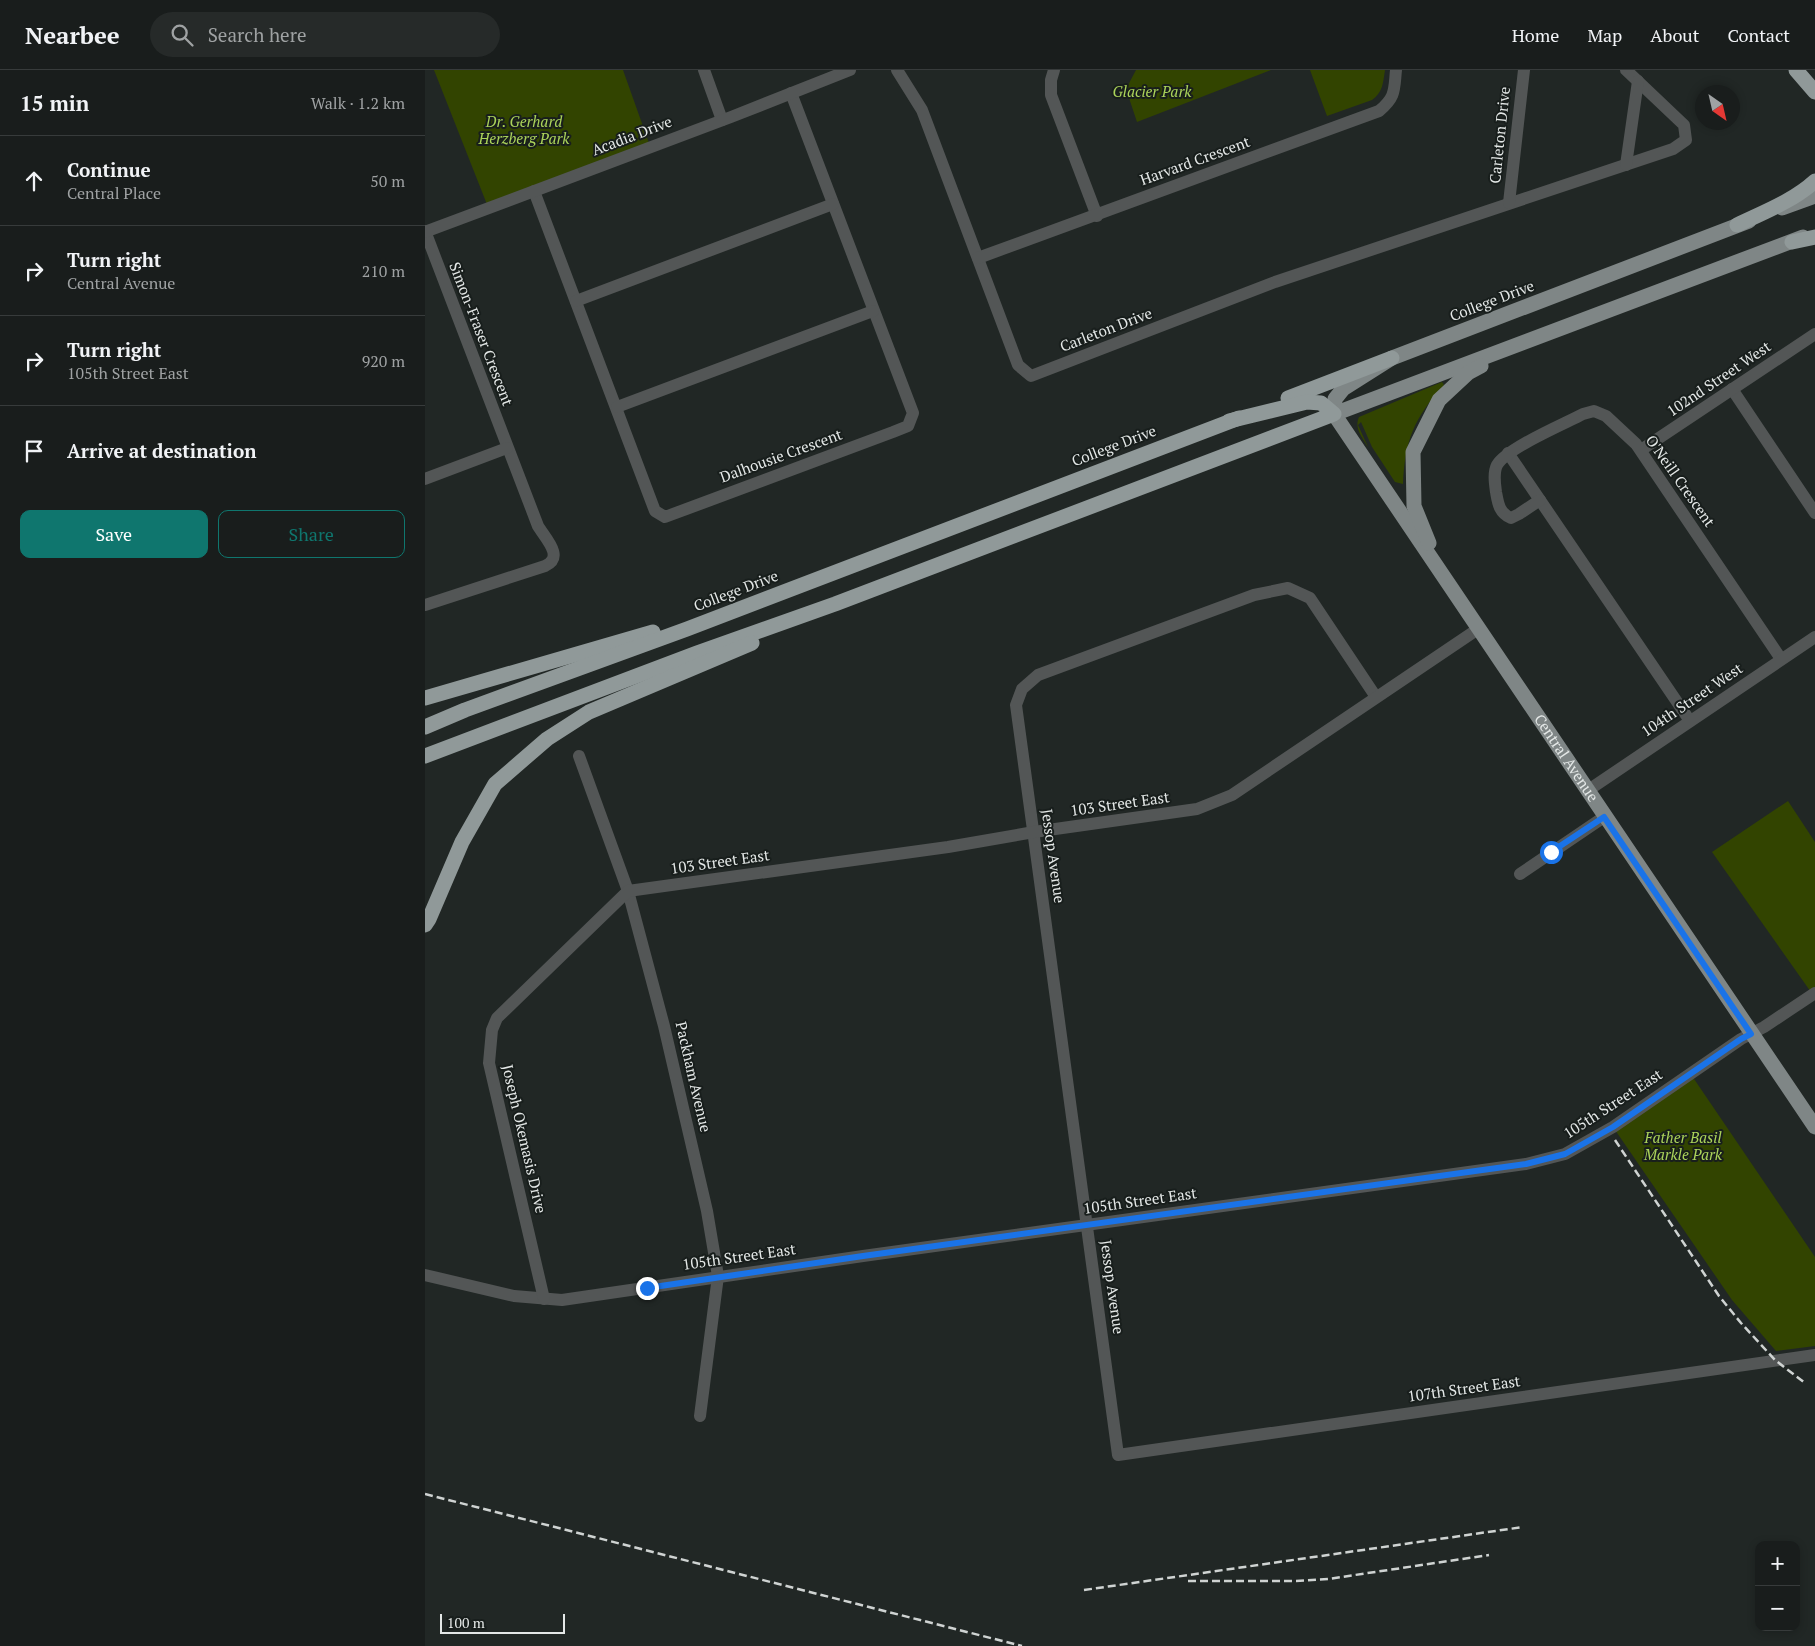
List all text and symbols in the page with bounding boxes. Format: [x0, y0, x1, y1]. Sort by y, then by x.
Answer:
search box [150, 12, 500, 57]
text: Nearbee [25, 19, 120, 51]
icon: search [168, 21, 196, 49]
text: Search here [208, 22, 307, 47]
text: Home [1512, 23, 1559, 47]
text: Map [1587, 23, 1622, 47]
text: About [1650, 23, 1699, 47]
text: Contact [1727, 23, 1790, 47]
park label: Glacier Park [1113, 81, 1192, 101]
street label: Carleton Drive [1484, 85, 1514, 184]
north arrow [1695, 85, 1740, 130]
text: 15 min [20, 89, 89, 117]
text: Walk · 1.2 km [311, 92, 405, 114]
park label: Dr. Gerhard Herzberg Park [478, 111, 570, 148]
street label: Acadia Drive [589, 111, 674, 159]
street label: Harvard Crescent [1137, 131, 1253, 189]
text: Continue [67, 157, 151, 182]
icon: ahead [20, 167, 48, 195]
text: 50 m [370, 170, 405, 192]
text: Central Place [67, 182, 161, 204]
text: Turn right [67, 247, 161, 272]
icon: right [20, 257, 48, 285]
street label: Simon-Fraser Crescent [445, 259, 519, 409]
text: 210 m [362, 260, 405, 282]
text: Central Avenue [67, 272, 175, 294]
street label: College Drive [1446, 275, 1537, 325]
street label: Carleton Drive [1057, 302, 1155, 356]
street label: 102nd Street West [1663, 336, 1775, 420]
text: Turn right [67, 337, 161, 362]
icon: right [20, 347, 48, 375]
text: 920 m [362, 350, 405, 372]
text: 105th Street East [67, 362, 189, 384]
street label: College Drive [1068, 420, 1159, 470]
street label: Dalhousie Crescent [717, 423, 845, 486]
street label: O'Neill Crescent [1642, 430, 1720, 531]
icon: arrive [20, 437, 48, 465]
text: Arrive at destination [67, 438, 256, 463]
button: Save [20, 510, 208, 558]
button: Share [218, 510, 405, 558]
street label: College Drive [690, 565, 781, 615]
street label: 104th Street West [1637, 658, 1746, 741]
street label: Central Avenue [1530, 710, 1604, 805]
street label: 103 Street East [1069, 786, 1171, 820]
street label: Jessop Avenue [1037, 807, 1070, 904]
route start [1540, 841, 1563, 864]
street label: 103 Street East [669, 844, 771, 878]
street label: Packham Avenue [672, 1019, 716, 1134]
street label: Joseph Okemasis Drive [498, 1062, 552, 1215]
street label: 105th Street East [1559, 1063, 1666, 1143]
park label: Father Basil Markle Park [1643, 1127, 1723, 1164]
street label: 105th Street East [1082, 1182, 1198, 1218]
street label: 105th Street East [681, 1238, 797, 1274]
street label: Jessop Avenue [1096, 1238, 1129, 1335]
route end [636, 1277, 659, 1300]
street label: 107th Street East [1406, 1370, 1522, 1406]
map controls [1755, 1541, 1800, 1631]
button: + [1755, 1541, 1800, 1586]
button: − [1755, 1586, 1800, 1631]
scale bar [440, 1611, 565, 1634]
text: 100 m [447, 1613, 485, 1632]

